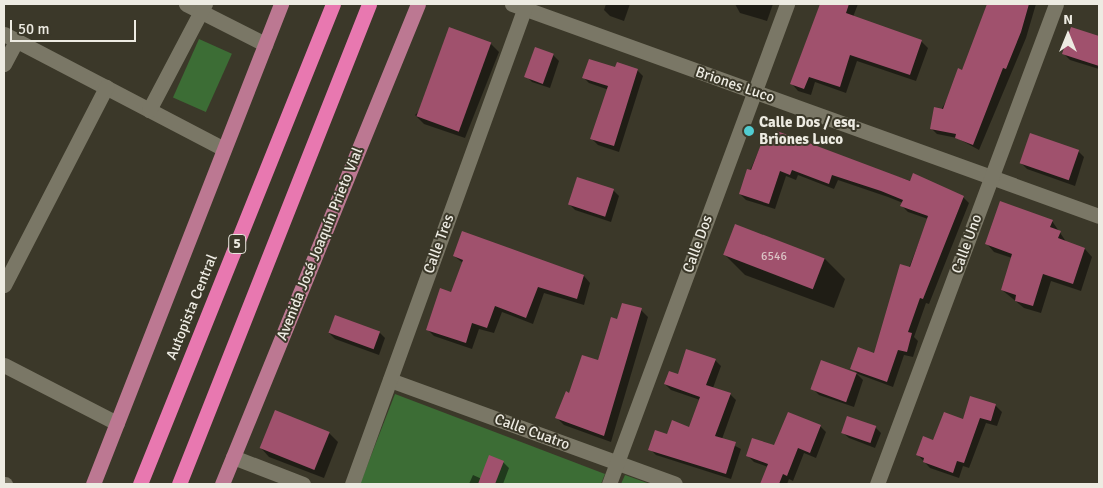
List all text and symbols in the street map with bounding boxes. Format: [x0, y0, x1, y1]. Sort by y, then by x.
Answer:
scale bar [12, 10, 139, 42]
north arrow [1043, 10, 1093, 60]
text: N [1063, 11, 1073, 28]
text: 50 m [18, 20, 49, 38]
street label: Briones Luco [693, 63, 777, 107]
place label: Calle Dos / esq. Briones Luco [759, 113, 860, 148]
marker: Calle Dos / esq. Briones Luco [743, 125, 755, 137]
street label: Avenida José Joaquín Prieto Vial [273, 145, 367, 343]
street label: Calle Tres [420, 212, 458, 276]
street label: Calle Uno [948, 212, 986, 276]
street label: Calle Dos [679, 213, 717, 275]
road number: 5 [227, 232, 247, 255]
house number: 6546 [761, 250, 787, 264]
street label: Autopista Central [163, 252, 221, 362]
street label: Calle Cuatro [492, 410, 572, 454]

